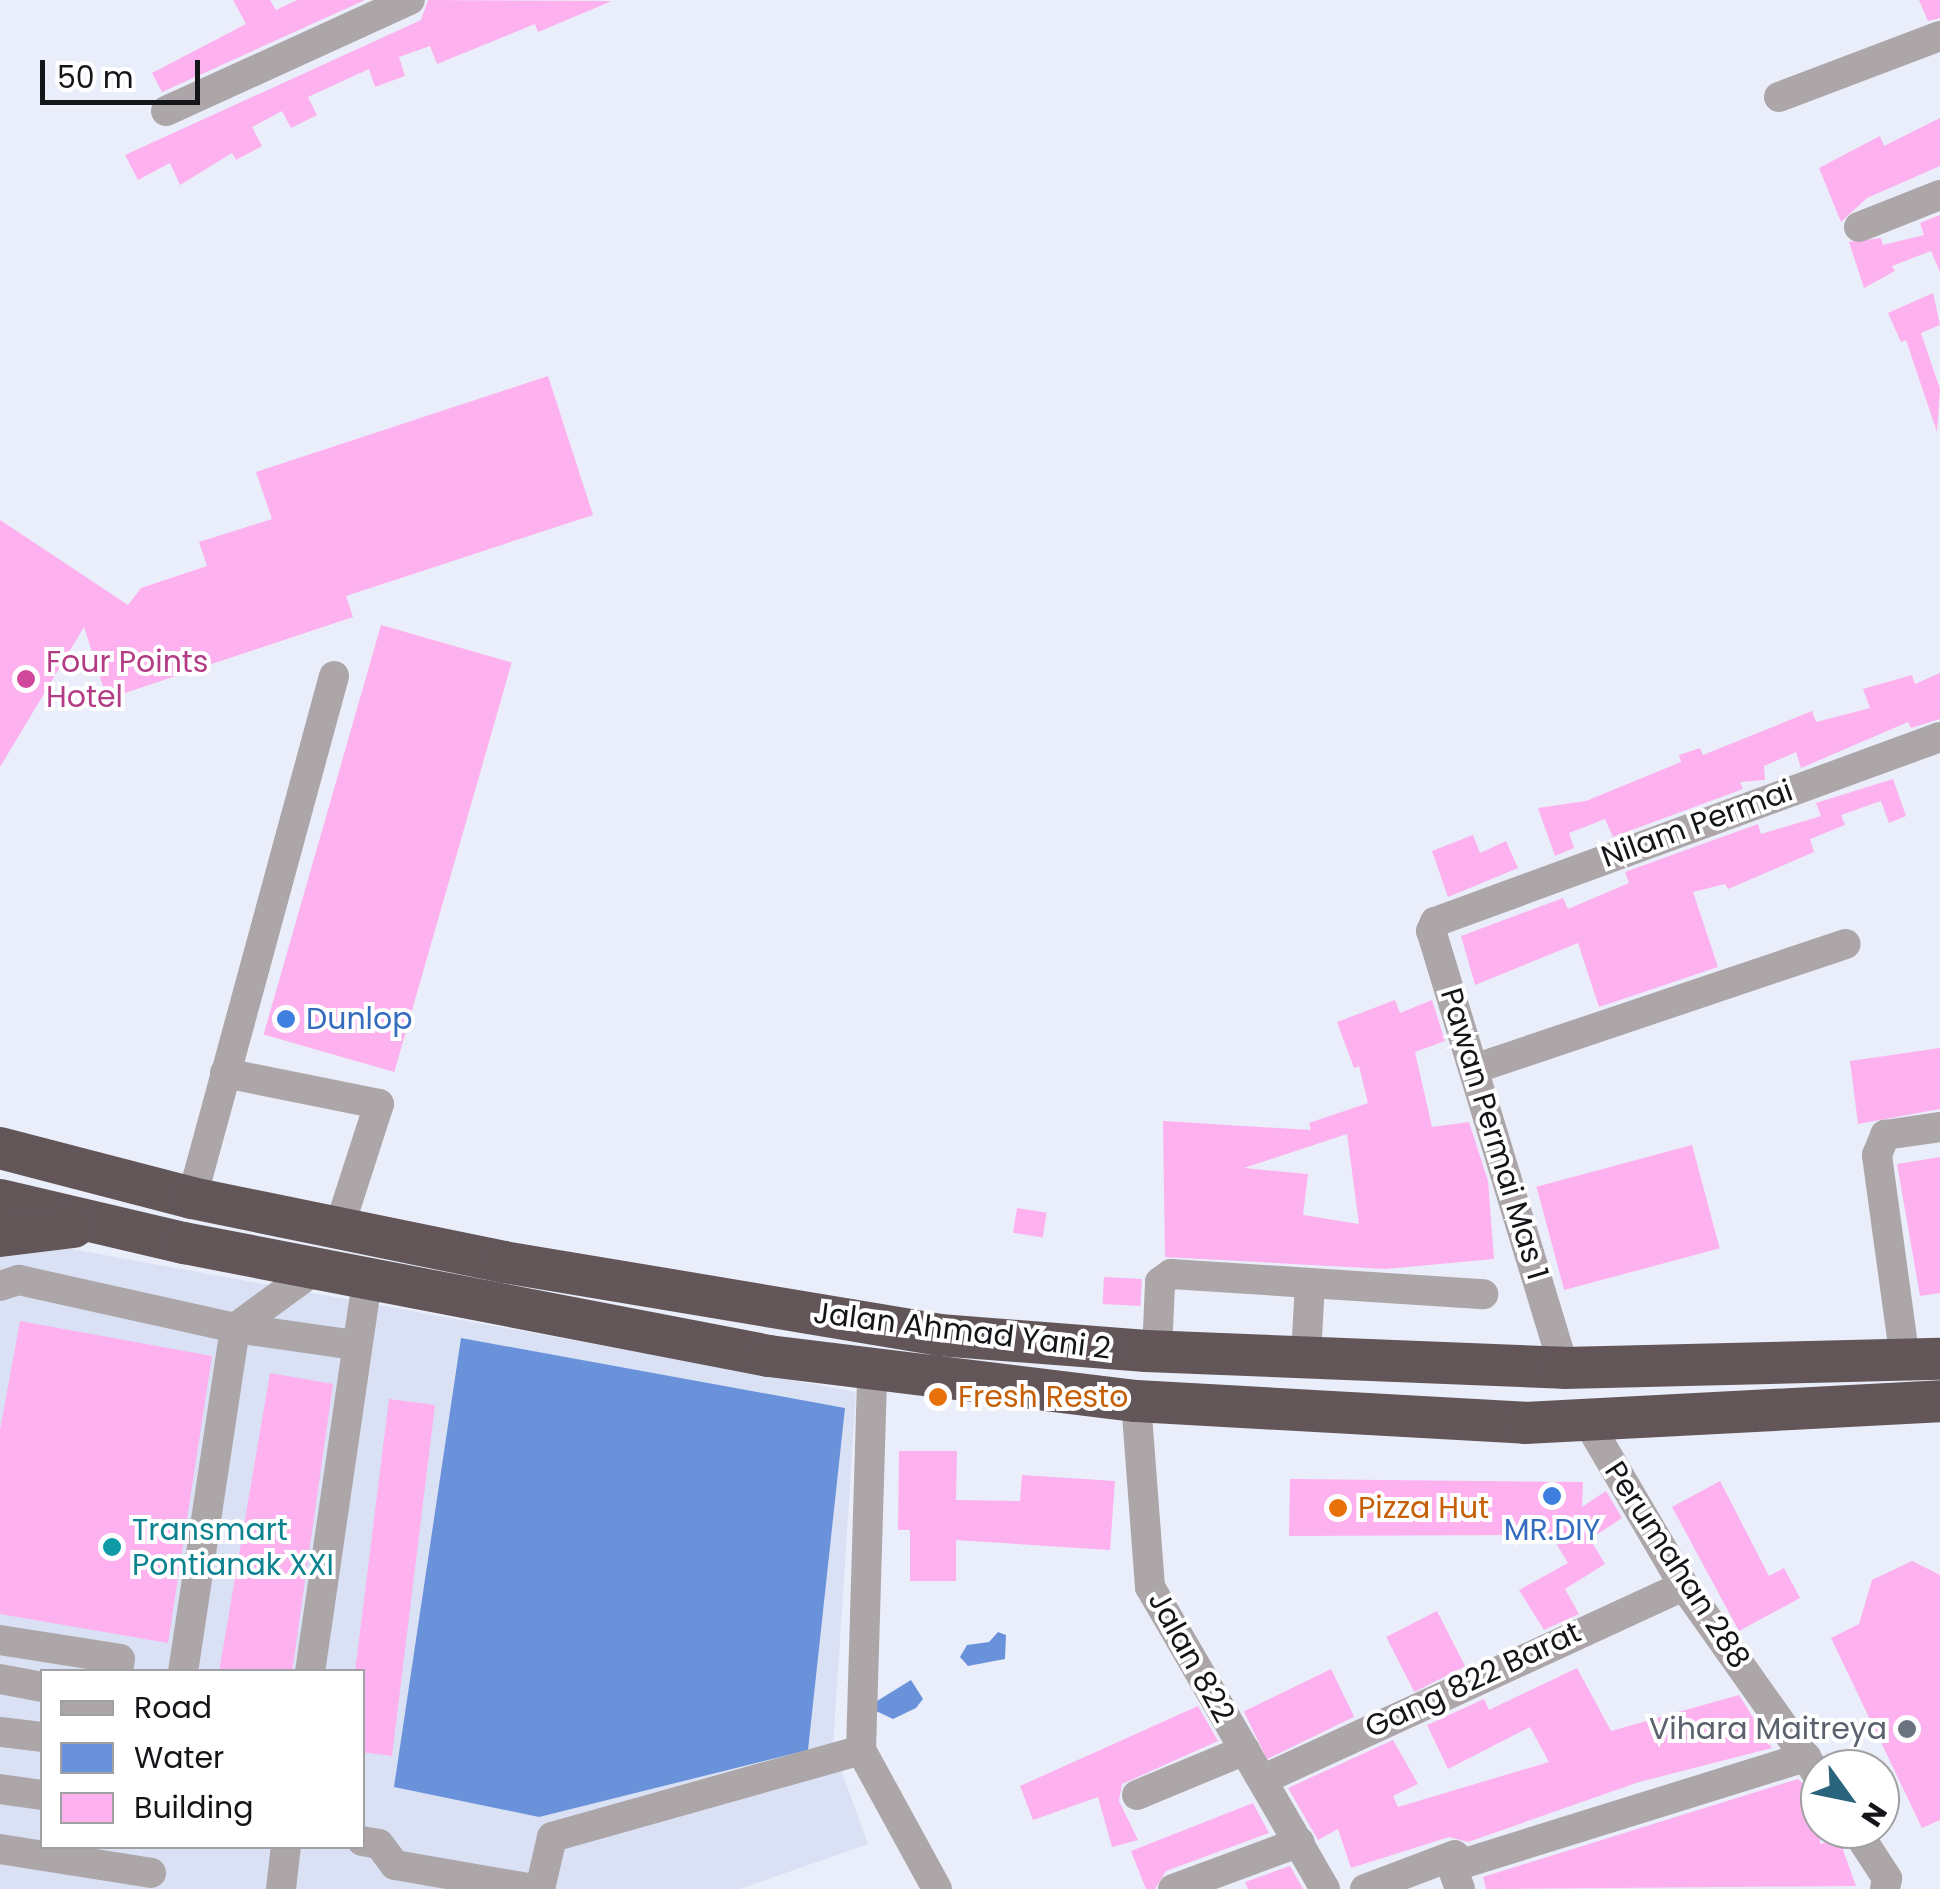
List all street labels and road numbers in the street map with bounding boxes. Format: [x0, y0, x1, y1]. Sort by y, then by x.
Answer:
street label: Nilam Permai [1597, 773, 1797, 875]
street label: Pawan Permai Mas 1 [1433, 984, 1555, 1284]
street label: Jalan Ahmad Yani 2 [811, 1295, 1113, 1367]
street label: Perumahan 288 [1597, 1455, 1757, 1675]
street label: Jalan 822 [1140, 1585, 1242, 1729]
street label: Gang 822 Barat [1360, 1614, 1586, 1746]

